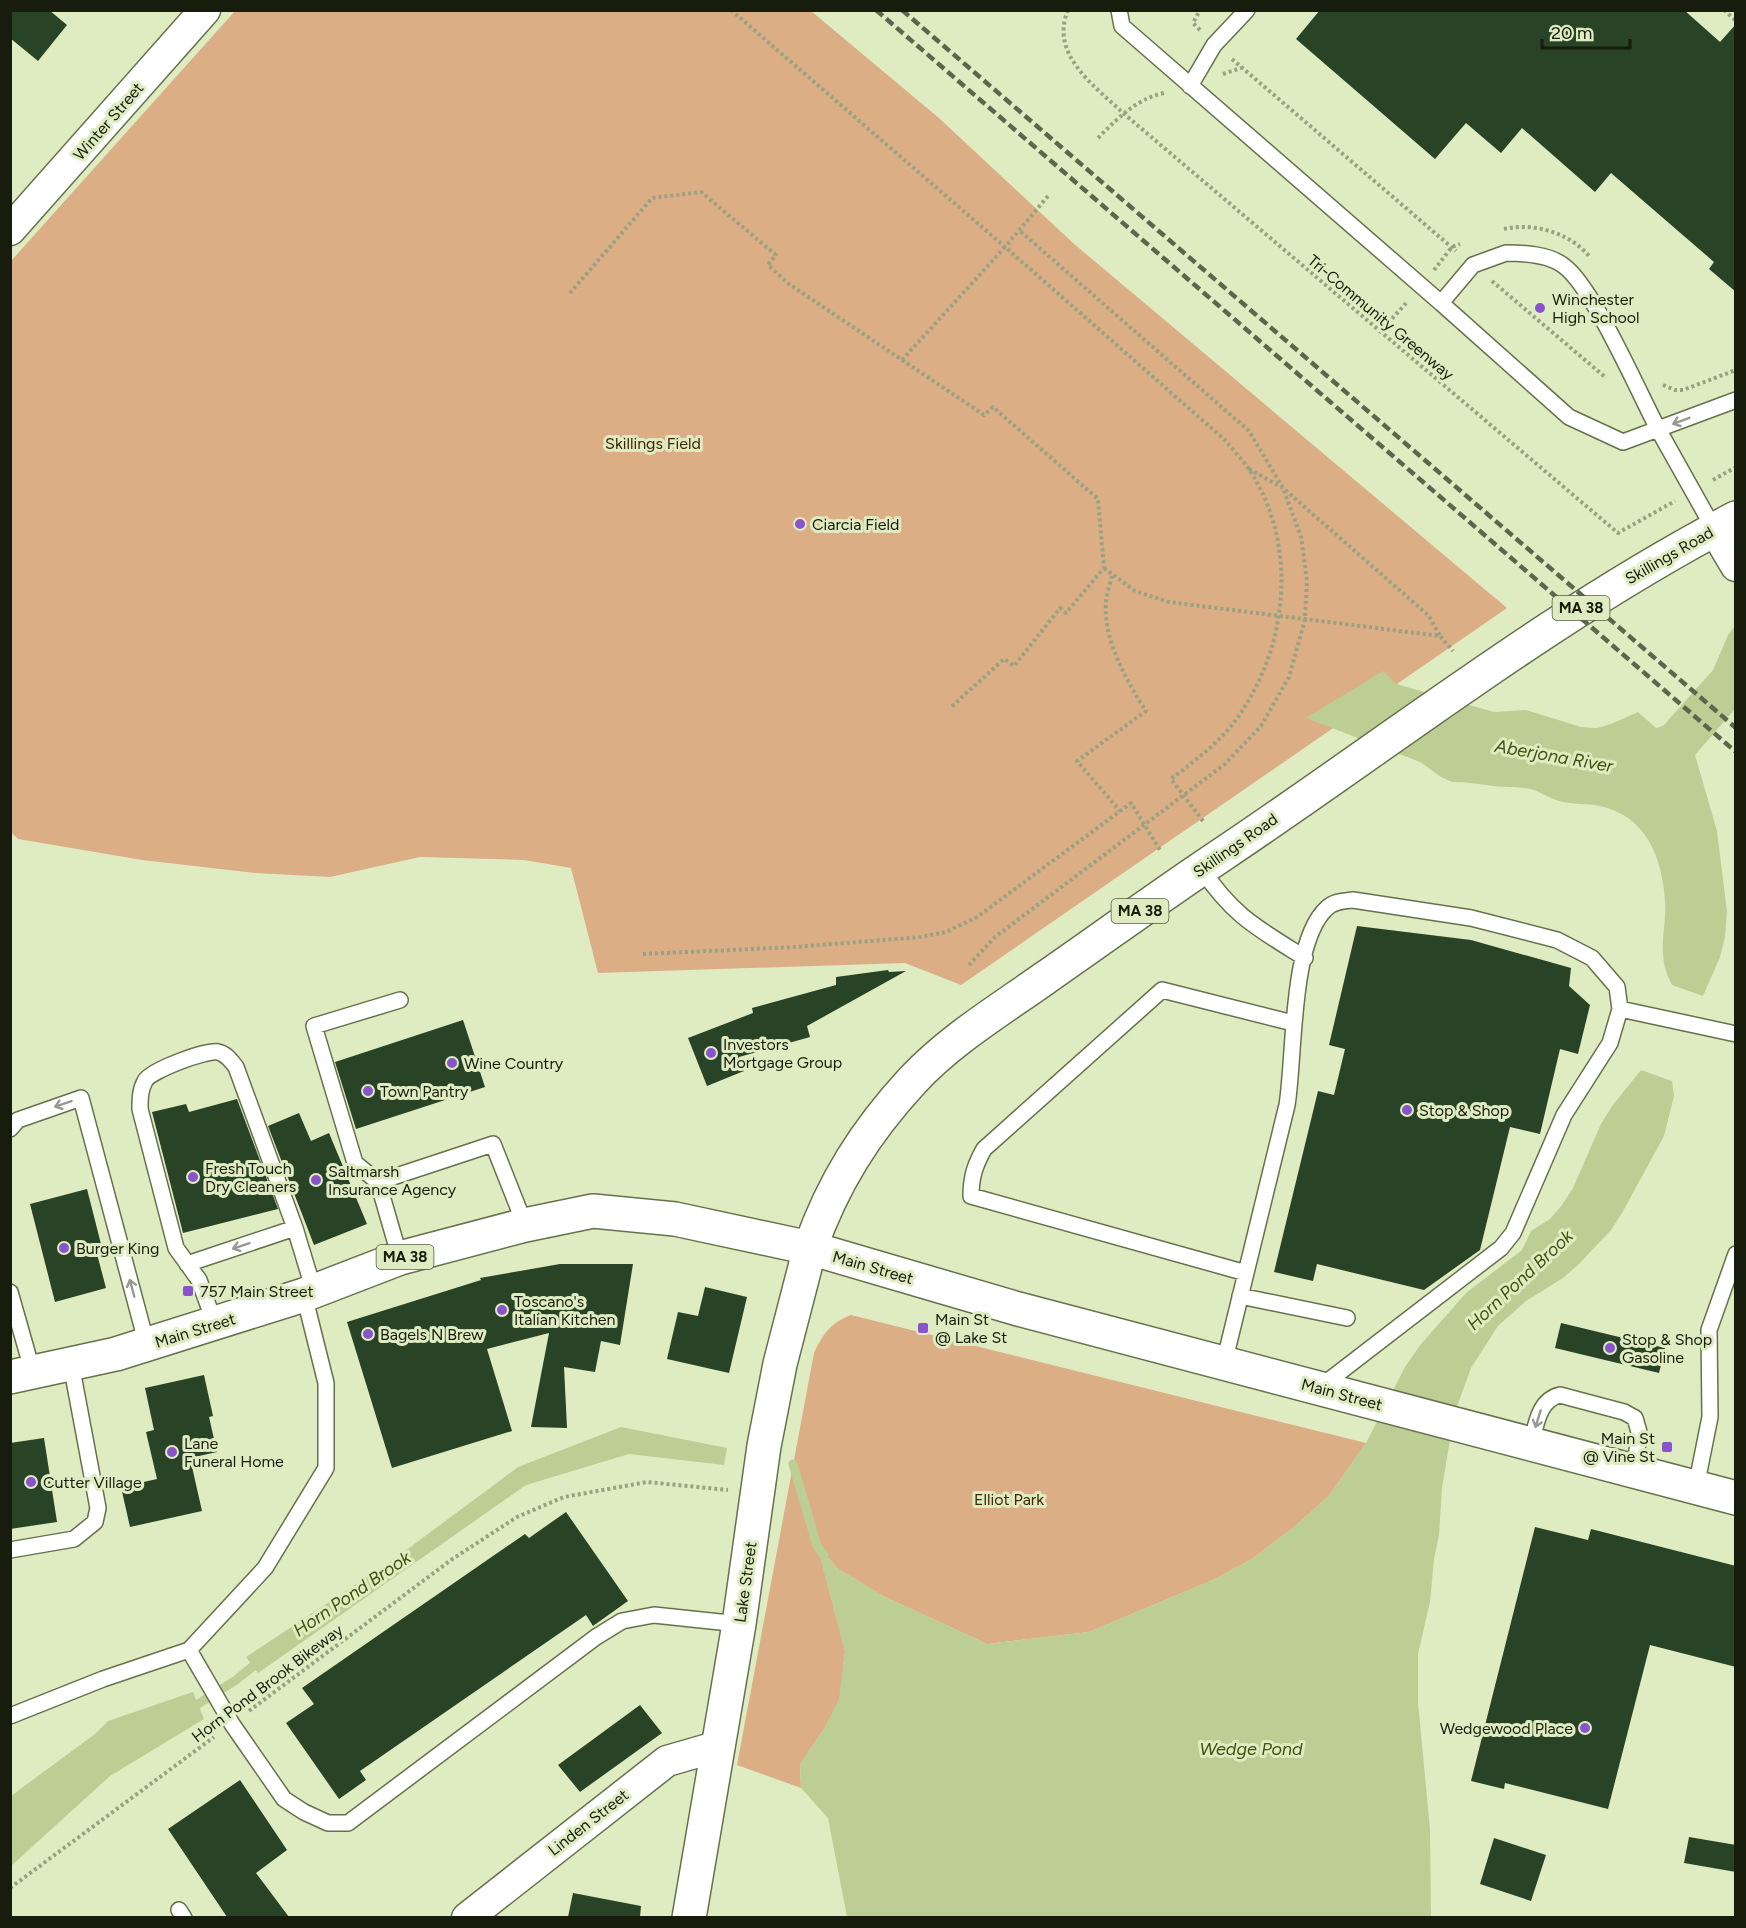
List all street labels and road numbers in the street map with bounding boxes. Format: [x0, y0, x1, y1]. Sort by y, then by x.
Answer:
street label: Winter Street [69, 79, 147, 164]
street label: Tri-Community Greenway [1304, 251, 1458, 384]
street label: Skillings Road [1622, 523, 1717, 588]
road number: MA 38 [1552, 596, 1610, 620]
street label: Skillings Road [1189, 809, 1281, 881]
road number: MA 38 [1112, 899, 1168, 923]
road number: MA 38 [376, 1245, 434, 1269]
street label: Main Street [830, 1247, 915, 1288]
street label: Main Street [153, 1309, 238, 1352]
street label: Main Street [1299, 1375, 1384, 1414]
street label: Lake Street [730, 1540, 761, 1624]
street label: Horn Pond Brook Bikeway [188, 1620, 347, 1746]
street label: Linden Street [544, 1785, 632, 1860]

